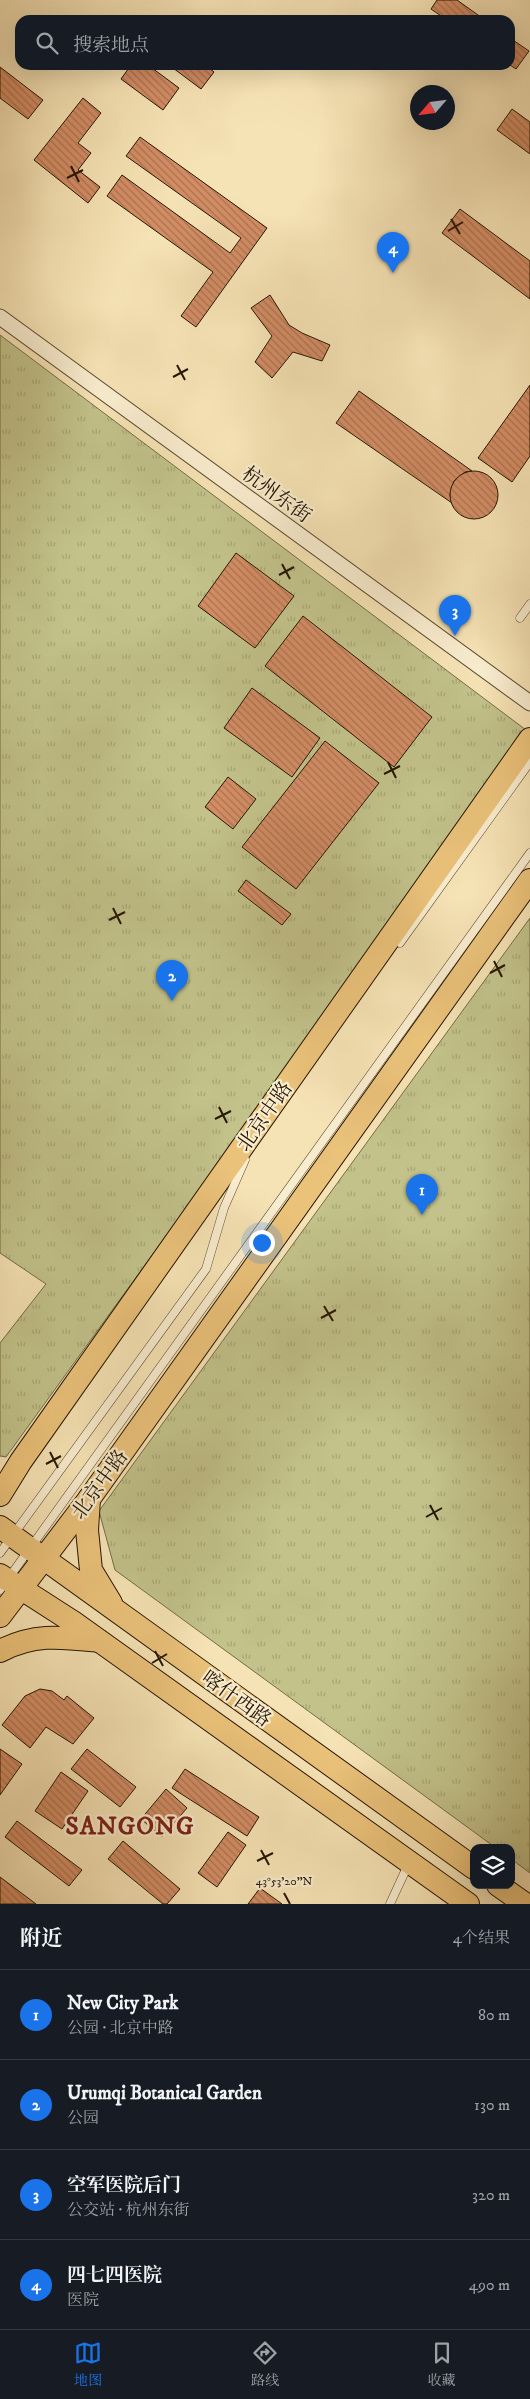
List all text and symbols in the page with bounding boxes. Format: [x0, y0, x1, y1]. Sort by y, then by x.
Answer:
search box [15, 15, 515, 70]
icon: search [33, 29, 61, 57]
text: 搜索地点 [73, 34, 149, 57]
north arrow [410, 85, 455, 130]
pin: 4 [377, 232, 409, 273]
street label: 杭州东街 [236, 462, 316, 529]
pin: 3 [439, 595, 471, 636]
pin: 2 [156, 960, 188, 1001]
street label: 北京中路 [232, 1077, 298, 1157]
pin: 1 [406, 1174, 438, 1215]
your location [249, 1230, 275, 1256]
street label: 北京中路 [67, 1445, 134, 1525]
street label: 喀什西路 [196, 1666, 276, 1733]
district label: SANGONG [66, 1811, 194, 1842]
map controls [470, 1844, 515, 1889]
button: layers [470, 1844, 515, 1889]
text: 43°53'20"N [256, 1874, 313, 1889]
text: 附近 [20, 1926, 62, 1952]
text: 4个结果 [453, 1928, 510, 1948]
text: New City Park [67, 1992, 178, 2015]
text: 1 [33, 2005, 39, 2025]
text: 80 m [478, 2005, 510, 2025]
text: 公园 · 北京中路 [67, 2018, 174, 2038]
text: Urumqi Botanical Garden [67, 2082, 262, 2105]
text: 2 [32, 2095, 40, 2115]
text: 130 m [474, 2095, 510, 2115]
text: 公园 [67, 2108, 99, 2128]
text: 空军医院后门 [67, 2174, 181, 2197]
text: 3 [33, 2185, 39, 2205]
text: 320 m [472, 2185, 510, 2205]
text: 公交站 · 杭州东街 [67, 2200, 190, 2220]
text: 四七四医院 [67, 2264, 162, 2287]
text: 4 [31, 2275, 41, 2295]
text: 490 m [469, 2275, 510, 2295]
text: 医院 [67, 2290, 99, 2310]
tab: 地图 [74, 2339, 102, 2390]
tab: 路线 [251, 2339, 279, 2390]
tab: 收藏 [428, 2339, 456, 2390]

